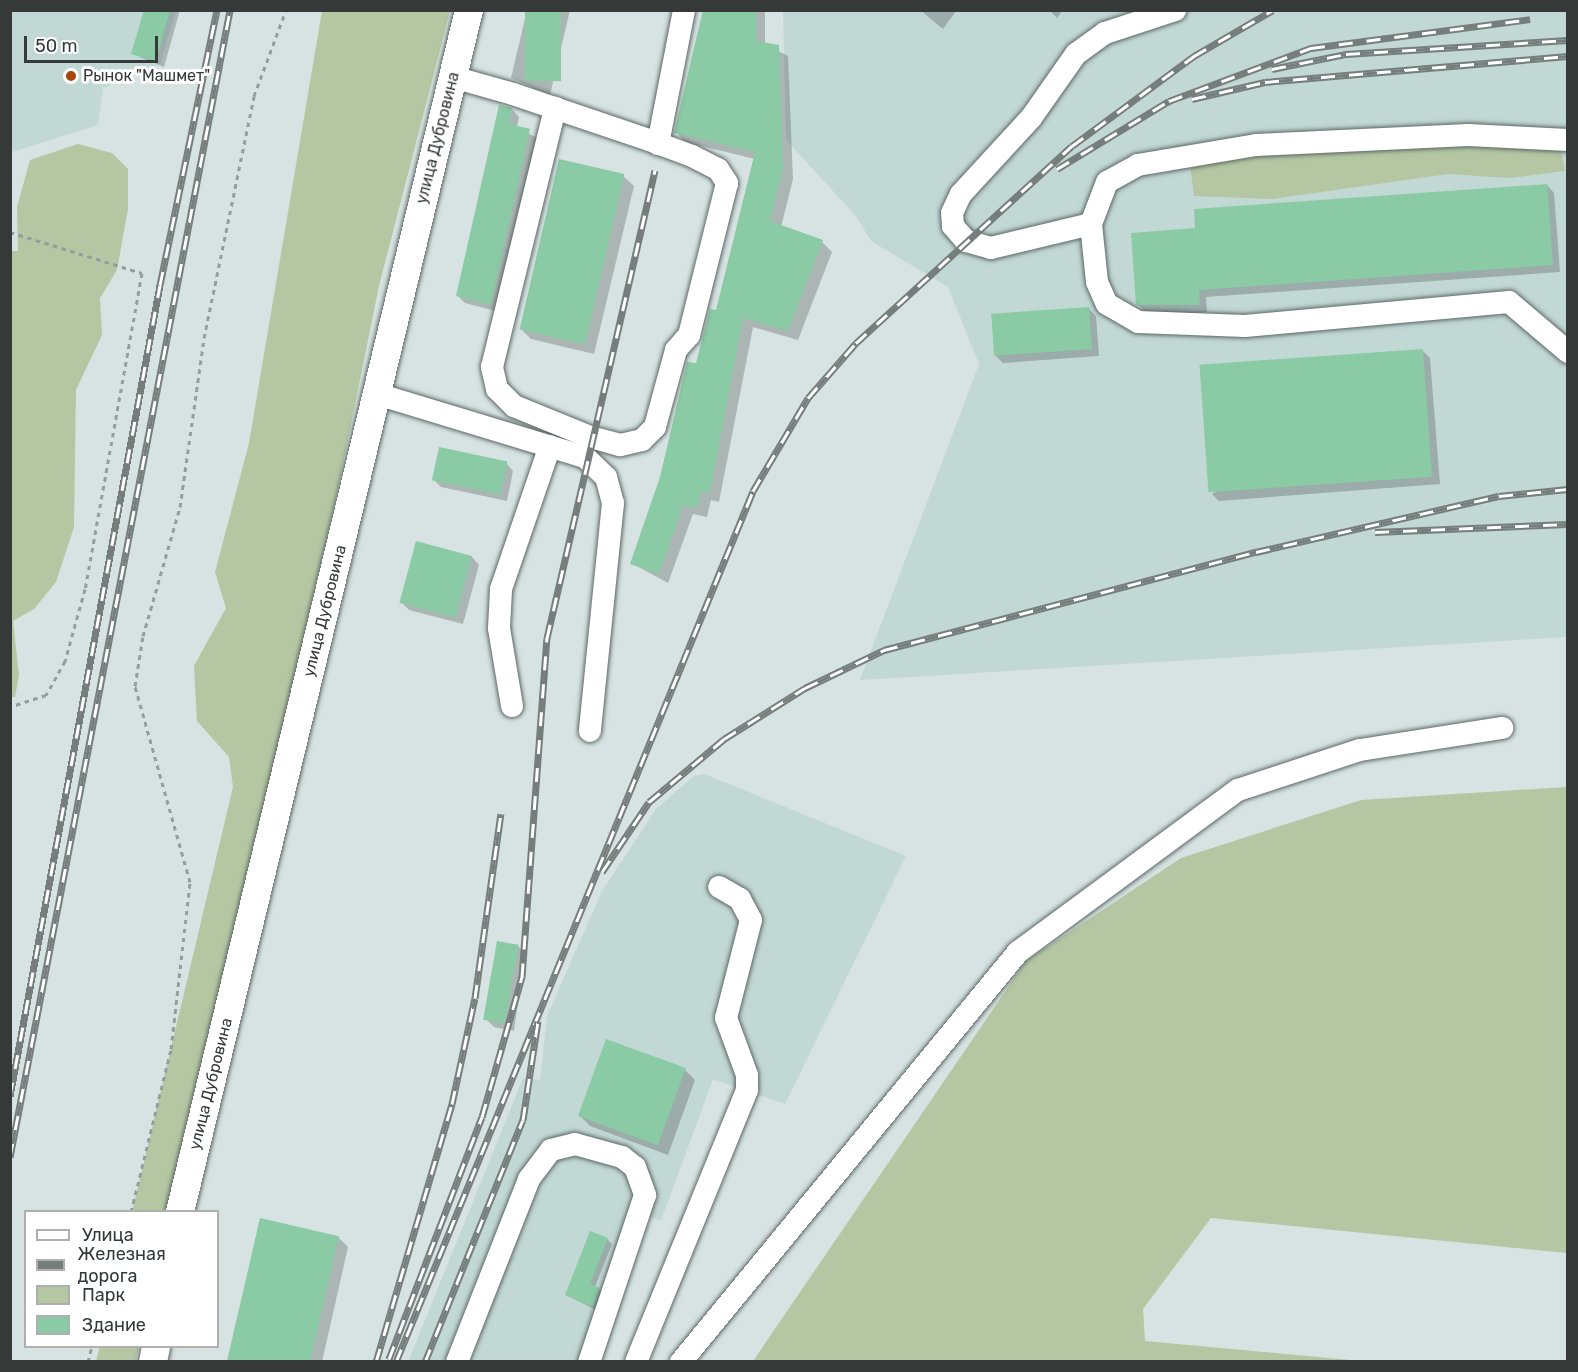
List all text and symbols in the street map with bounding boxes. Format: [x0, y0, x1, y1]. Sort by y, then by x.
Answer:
scale bar [27, 24, 160, 62]
text: 50 m [35, 35, 78, 57]
place label: Рынок "Машмет" [83, 66, 210, 86]
marker: Рынок "Машмет" [64, 69, 78, 83]
street label: улица Дубровина [412, 70, 464, 206]
street label: улица Дубровина [299, 543, 351, 679]
street label: улица Дубровина [185, 1016, 237, 1152]
legend [24, 1210, 219, 1348]
text: Улица [82, 1224, 134, 1246]
text: Железная дорога [77, 1243, 166, 1287]
text: Парк [82, 1284, 125, 1306]
text: Здание [82, 1314, 146, 1336]

